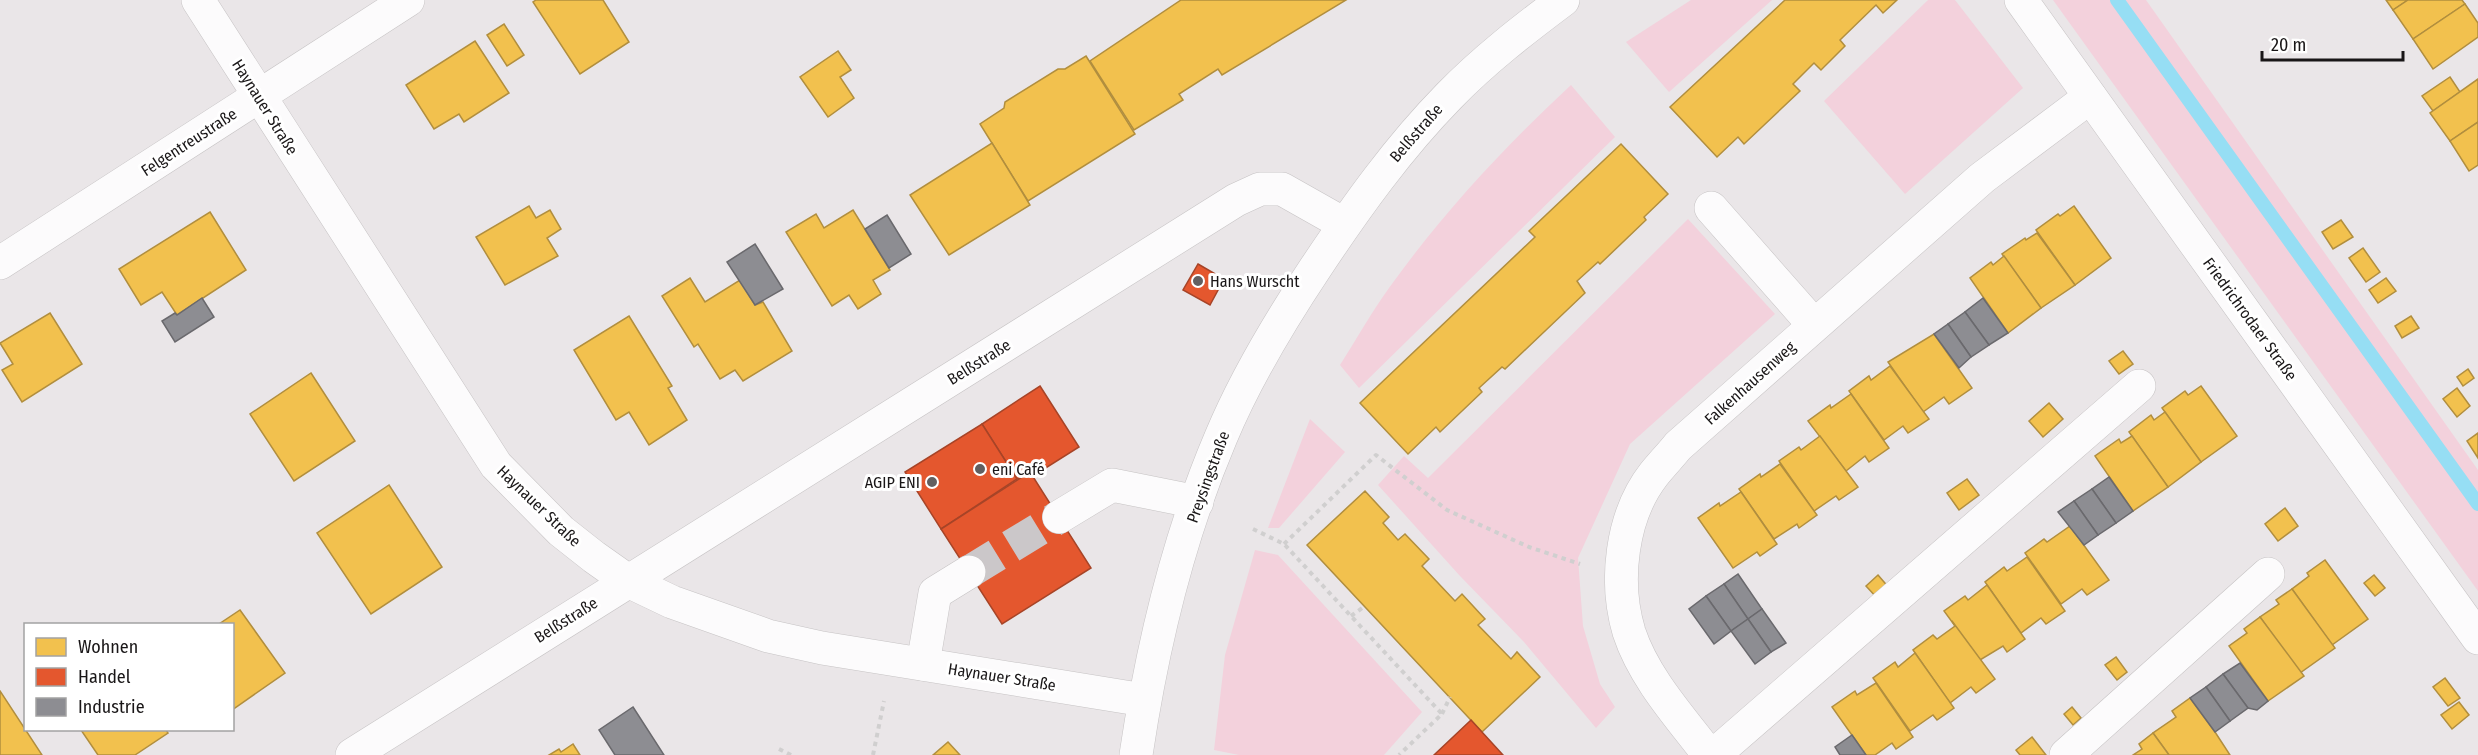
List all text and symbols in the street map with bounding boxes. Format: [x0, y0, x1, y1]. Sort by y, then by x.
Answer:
scale bar [2262, 24, 2403, 62]
text: 20 m [2271, 34, 2306, 56]
street label: Haynauer Straße [228, 56, 302, 158]
street label: Belßstraße [1386, 100, 1446, 166]
street label: Felgentreustraße [138, 104, 240, 180]
street label: Friedrichrodaer Straße [2199, 254, 2301, 384]
place label: Hans Wurscht [1210, 272, 1300, 291]
marker: Hans Wurscht [1191, 274, 1205, 288]
street label: Belßstraße [944, 335, 1014, 389]
street label: Falkenhausenweg [1701, 337, 1800, 429]
street label: Preysingstraße [1183, 428, 1233, 525]
place label: eni Café [992, 460, 1045, 479]
street label: Haynauer Straße [493, 461, 585, 551]
marker: eni Café [973, 462, 987, 476]
place label: AGIP ENI [865, 473, 920, 492]
marker: AGIP ENI [925, 475, 939, 489]
street label: Belßstraße [531, 593, 601, 647]
legend [24, 623, 234, 731]
text: Wohnen [78, 636, 138, 658]
street label: Haynauer Straße [947, 659, 1057, 695]
text: Handel [78, 666, 131, 688]
text: Industrie [78, 696, 145, 718]

